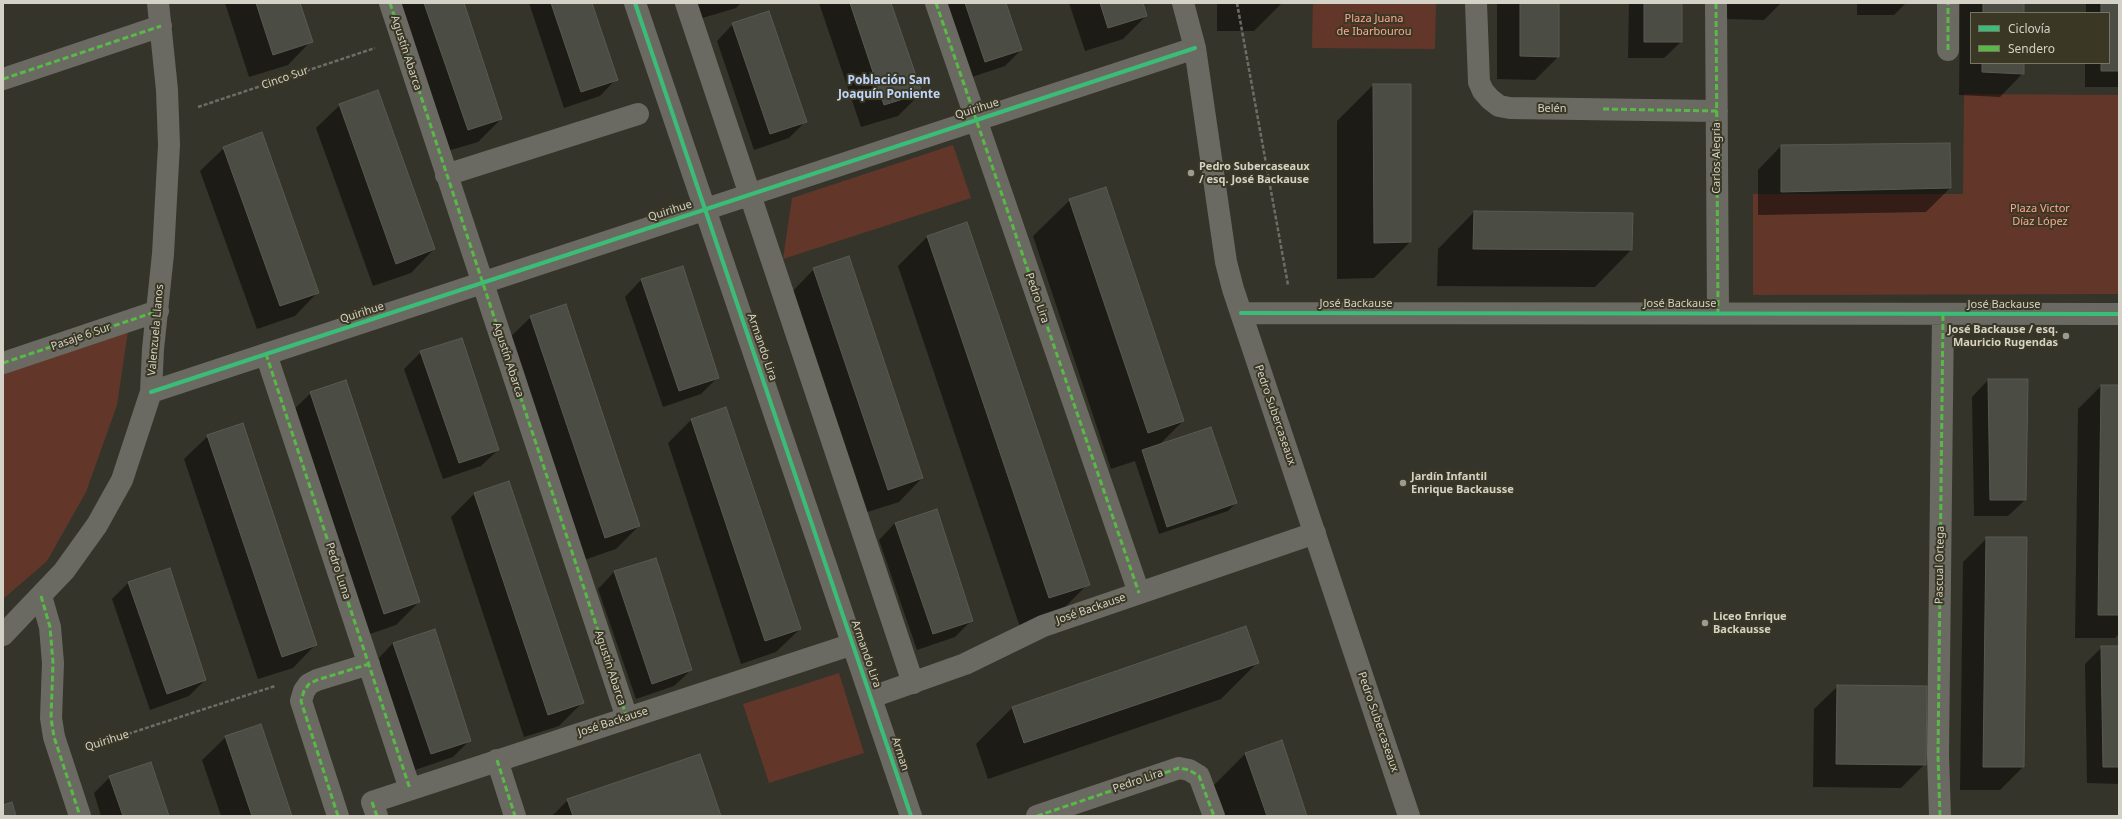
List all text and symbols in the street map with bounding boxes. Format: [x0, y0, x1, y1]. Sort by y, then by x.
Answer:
park label: Plaza Juana de Ibarbourou [1336, 12, 1412, 38]
legend [1970, 12, 2110, 64]
street label: Agustín Abarca [388, 14, 424, 92]
text: Ciclovía [2008, 20, 2050, 37]
text: Sendero [2008, 40, 2055, 57]
street label: Cinco Sur [260, 64, 310, 92]
district label: Población San Joaquín Poniente [838, 74, 940, 102]
street label: Quirihue [953, 96, 1001, 122]
street label: Belén [1537, 102, 1567, 116]
street label: Carlos Alegría [1710, 122, 1724, 194]
place label: Pedro Subercaseaux / esq. José Backause [1199, 160, 1310, 186]
marker: Pedro Subercaseaux / esq. José Backause [1186, 168, 1196, 178]
street label: Quirihue [646, 198, 694, 224]
park label: Plaza Victor Díaz López [2010, 202, 2070, 228]
street label: Pedro Lira [1022, 271, 1052, 325]
street label: Valenzuela Llanos [145, 284, 167, 376]
street label: José Backause [1320, 297, 1392, 311]
street label: José Backause [1644, 297, 1716, 311]
street label: José Backause [1968, 298, 2040, 312]
street label: Quirihue [338, 300, 386, 326]
street label: Armando Lira [744, 312, 780, 382]
street label: Pasaje 6 Sur [49, 321, 113, 353]
street label: Agustín Abarca [490, 321, 526, 399]
place label: José Backause / esq. Mauricio Rugendas [1948, 323, 2058, 349]
marker: José Backause / esq. Mauricio Rugendas [2061, 331, 2071, 341]
street label: Pedro Subercaseaux [1252, 363, 1298, 467]
place label: Jardín Infantil Enrique Backausse [1411, 470, 1514, 496]
marker: Jardín Infantil Enrique Backausse [1398, 478, 1408, 488]
street label: Pascual Ortega [1933, 526, 1947, 604]
street label: Pedro Luna [323, 541, 353, 601]
street label: José Backause [1054, 591, 1128, 627]
place label: Liceo Enrique Backausse [1713, 610, 1787, 636]
marker: Liceo Enrique Backausse [1700, 618, 1710, 628]
street label: Armando Lira [848, 619, 884, 689]
street label: Agustín Abarca [592, 629, 628, 707]
street label: Pedro Subercaseaux [1355, 670, 1401, 774]
street label: José Backause [576, 704, 650, 740]
street label: Quirihue [83, 728, 131, 754]
street label: Arman [888, 735, 912, 773]
street label: Pedro Lira [1111, 766, 1165, 796]

